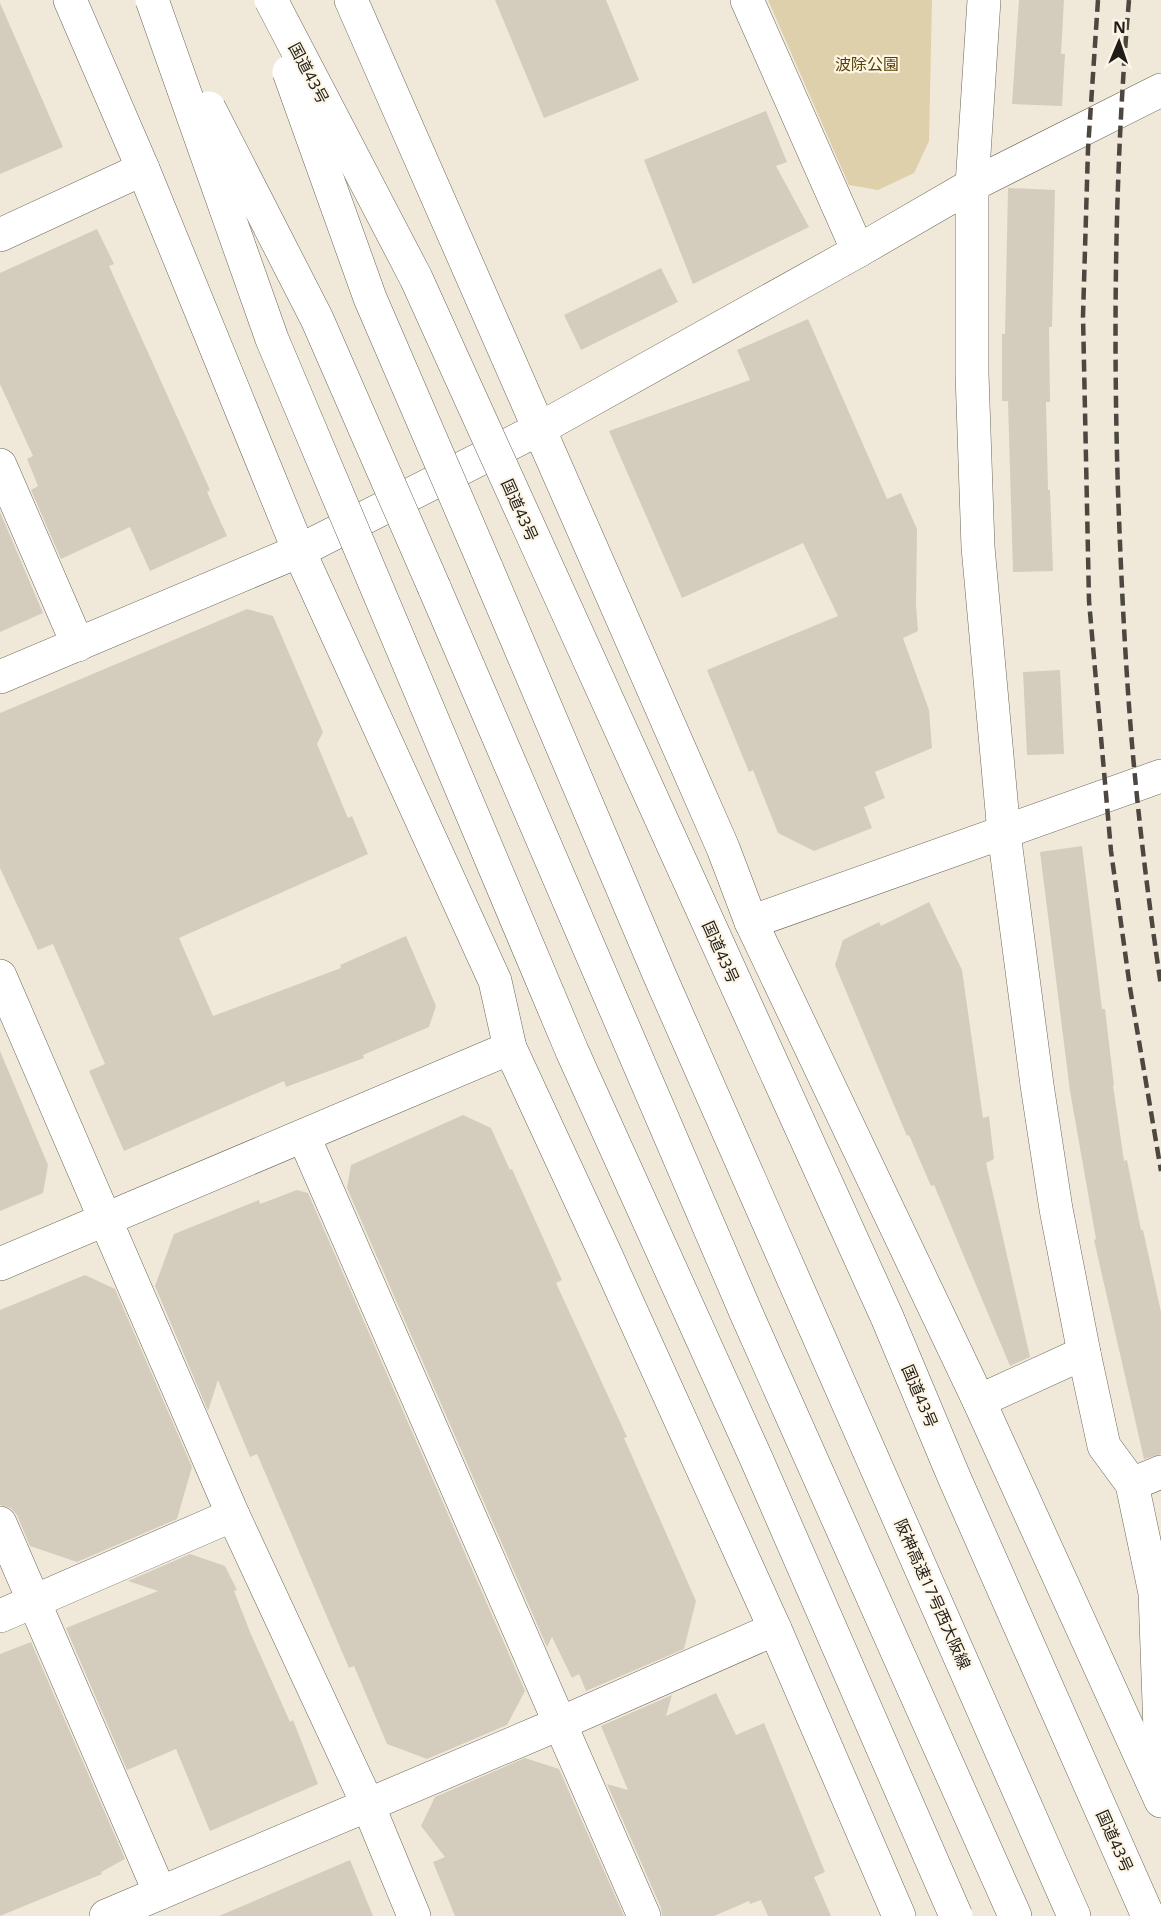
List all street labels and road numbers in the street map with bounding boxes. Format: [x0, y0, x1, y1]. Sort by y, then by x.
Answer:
street label: 国道43号 [284, 39, 334, 107]
street label: 国道43号 [496, 475, 544, 545]
street label: 国道43号 [697, 917, 745, 987]
street label: 国道43号 [897, 1361, 943, 1431]
street label: 阪神高速17号西大阪線 [890, 1515, 976, 1673]
street label: 国道43号 [1091, 1806, 1139, 1876]

